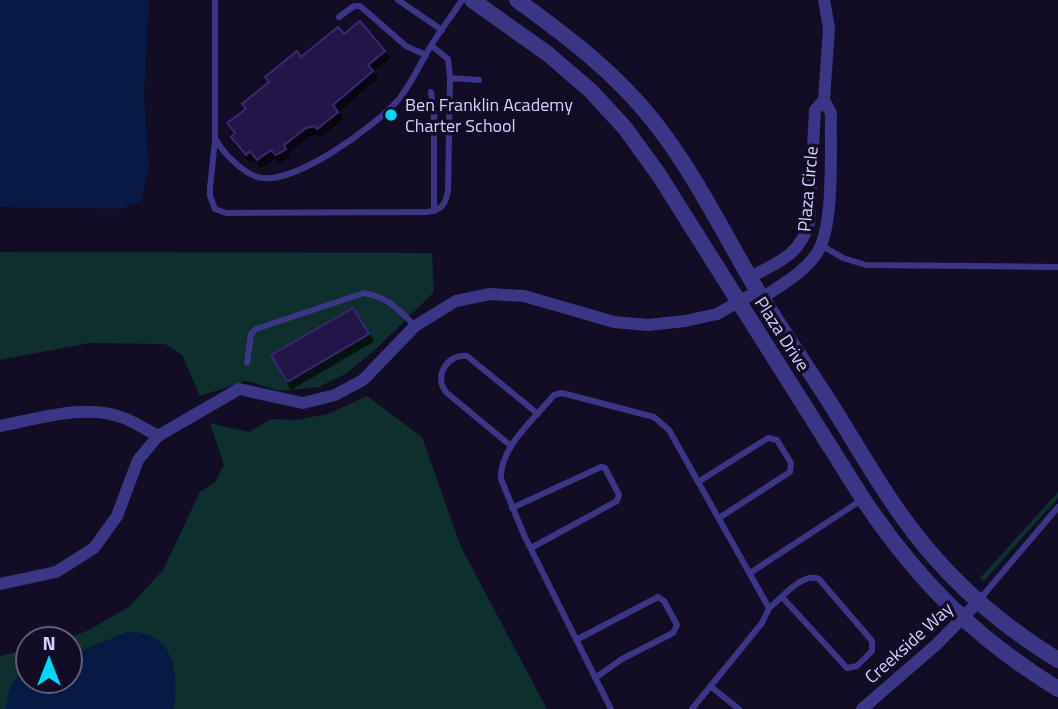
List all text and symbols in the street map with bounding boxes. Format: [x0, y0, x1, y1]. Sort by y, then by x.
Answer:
place label: Ben Franklin Academy Charter School [405, 91, 573, 139]
marker: Ben Franklin Academy Charter School [383, 107, 399, 123]
street label: Plaza Circle [790, 145, 825, 233]
street label: Plaza Drive [748, 291, 817, 376]
street label: Creekside Way [858, 595, 959, 690]
north arrow [14, 625, 84, 695]
text: N [42, 628, 56, 657]

